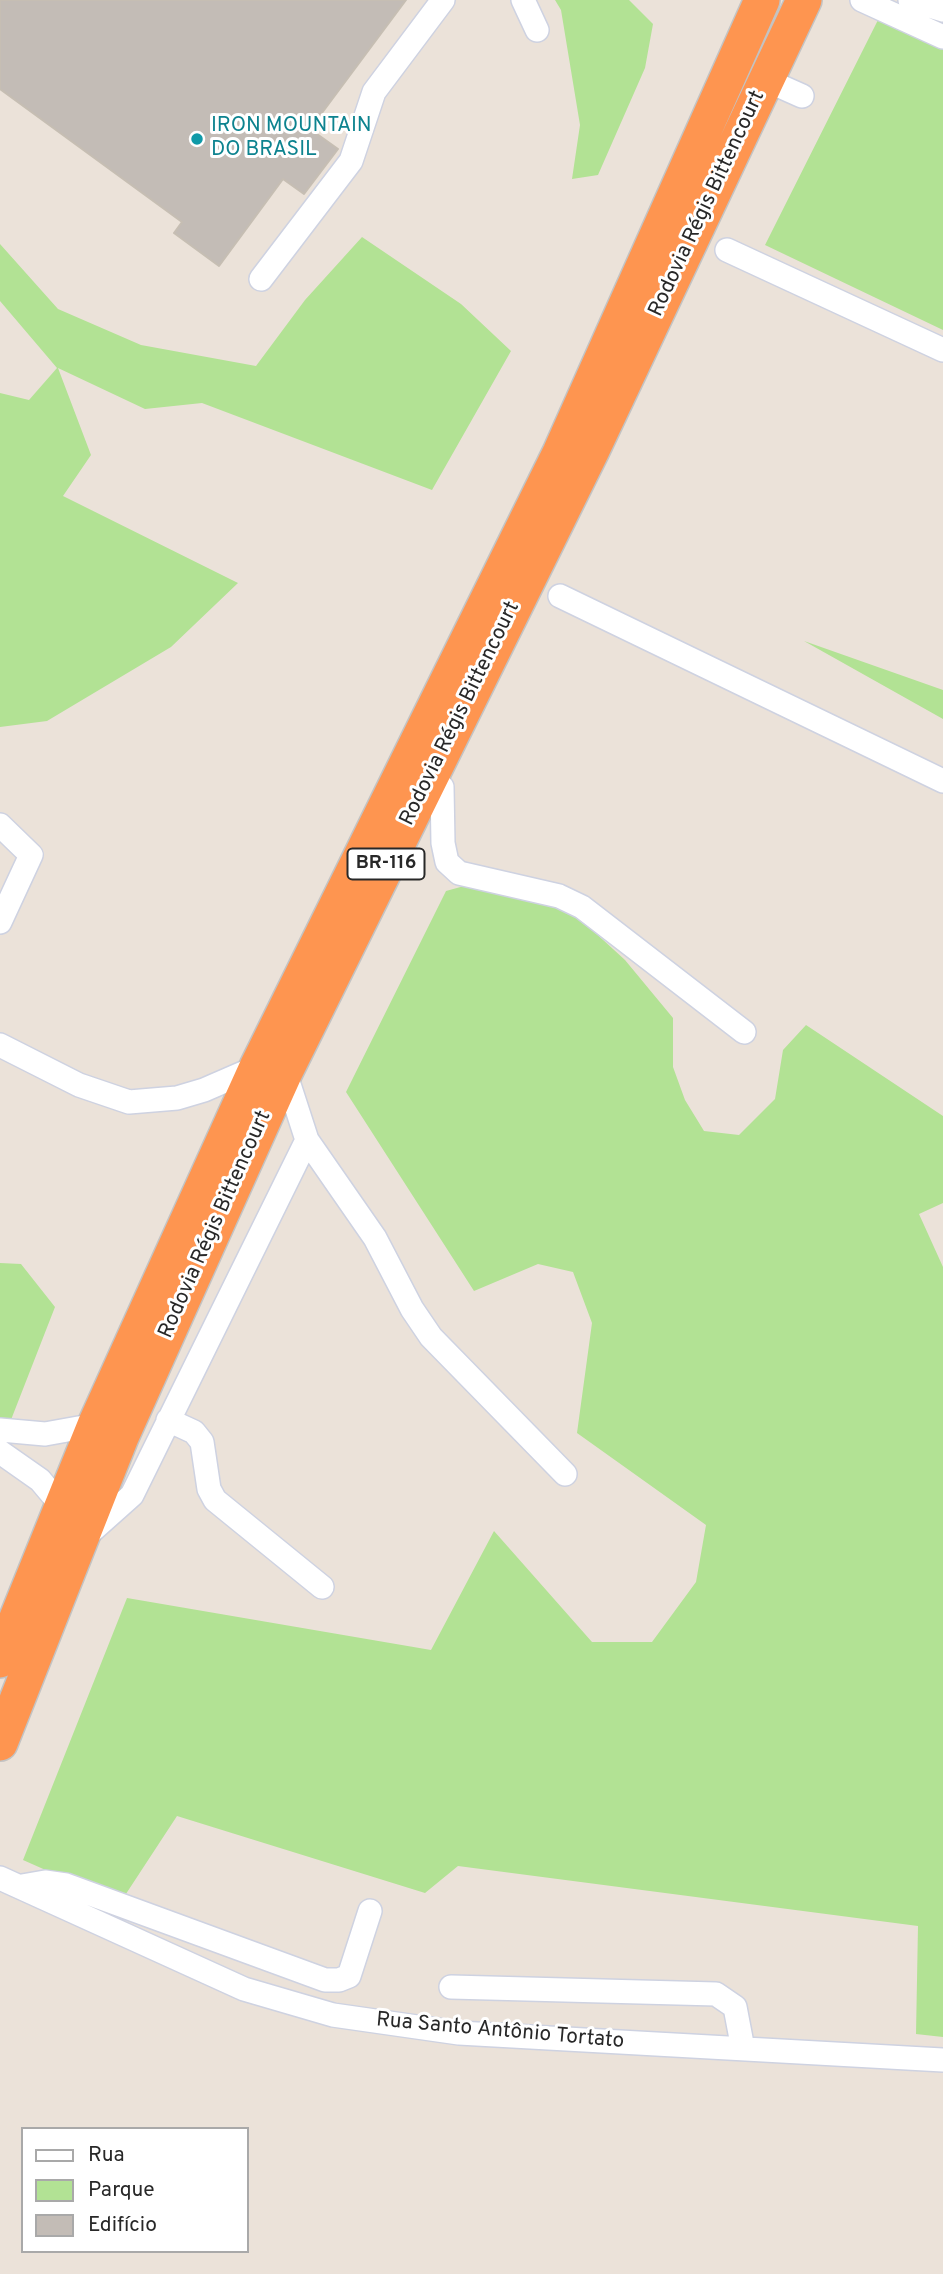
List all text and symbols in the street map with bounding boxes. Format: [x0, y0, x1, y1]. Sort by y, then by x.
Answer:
street label: Rodovia Régis Bittencourt [644, 87, 772, 321]
place label: IRON MOUNTAIN DO BRASIL [211, 114, 372, 164]
marker: IRON MOUNTAIN DO BRASIL [189, 131, 205, 147]
street label: Rodovia Régis Bittencourt [396, 598, 526, 830]
road number: BR-116 [348, 848, 424, 880]
street label: Rodovia Régis Bittencourt [154, 1107, 278, 1343]
street label: Rua Santo Antônio Tortato [375, 2009, 625, 2055]
legend [21, 2127, 248, 2253]
text: Rua [88, 2142, 125, 2169]
text: Parque [88, 2177, 155, 2204]
text: Edifício [88, 2212, 157, 2239]

